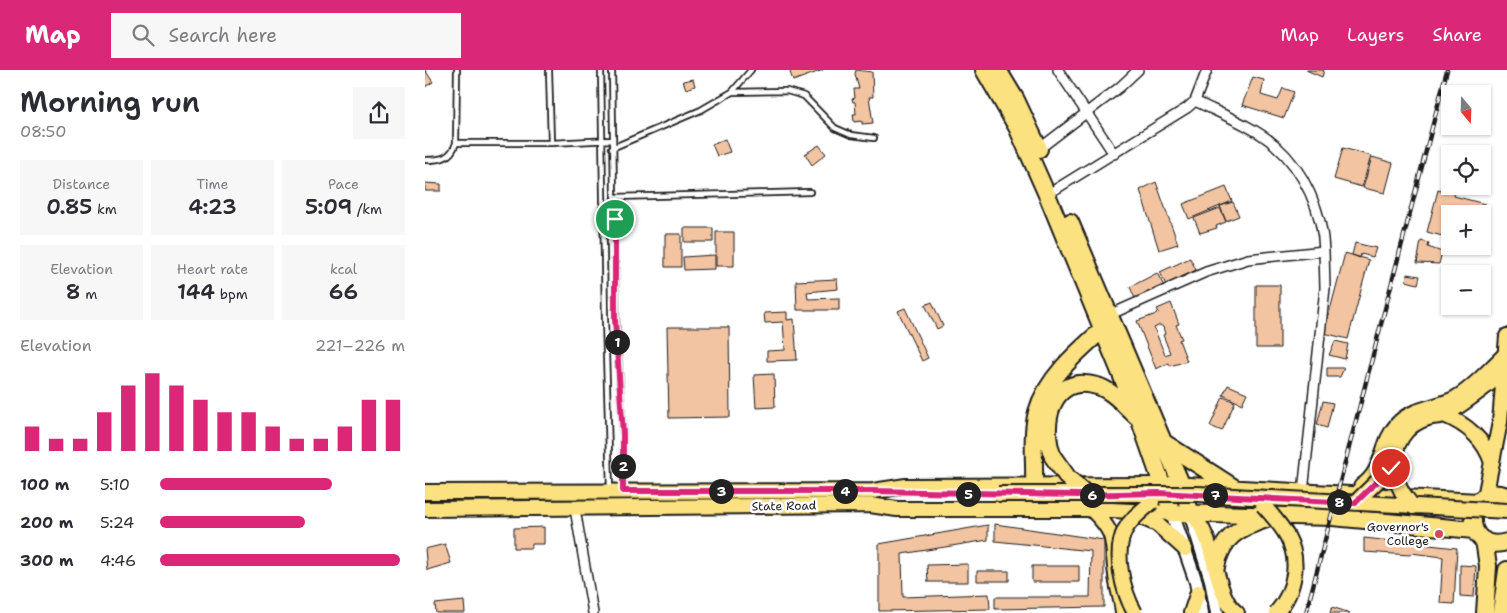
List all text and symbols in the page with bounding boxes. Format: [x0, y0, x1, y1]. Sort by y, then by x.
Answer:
search box [111, 13, 461, 58]
text: Map [25, 19, 81, 51]
icon: search [129, 21, 157, 49]
text: Search here [169, 23, 277, 48]
text: Map [1281, 23, 1319, 47]
text: Layers [1347, 23, 1404, 47]
text: Share [1432, 23, 1482, 47]
text: Morning run [20, 83, 200, 121]
north arrow [1441, 85, 1491, 135]
map controls [1441, 85, 1491, 315]
button: share [353, 87, 405, 139]
text: 08:50 [20, 121, 66, 142]
button: locate [1441, 145, 1491, 195]
text: Distance [53, 175, 110, 193]
text: Time [196, 175, 229, 193]
text: Pace [328, 175, 359, 193]
text: 0.85 [46, 193, 92, 221]
text: 4:23 [188, 193, 237, 221]
text: 5:09 [305, 193, 352, 221]
pin [594, 198, 636, 240]
text: km [92, 200, 117, 218]
text: /km [352, 200, 382, 218]
icon: arrive [601, 205, 629, 233]
button: + [1441, 205, 1491, 255]
text: Elevation [50, 260, 113, 278]
text: Heart rate [177, 260, 248, 278]
text: kcal [330, 260, 357, 278]
button: − [1441, 265, 1491, 315]
text: 8 [66, 278, 80, 306]
text: 144 [177, 278, 215, 306]
text: 66 [329, 278, 358, 306]
text: m [80, 285, 97, 303]
text: bpm [215, 285, 248, 303]
pin: 1 [605, 330, 629, 354]
text: 1 [614, 333, 621, 351]
text: Elevation [20, 335, 92, 356]
text: 221–226 m [315, 335, 405, 356]
pin [1370, 447, 1412, 489]
pin: 2 [611, 454, 635, 478]
icon: check [1377, 454, 1405, 482]
text: 2 [619, 457, 628, 475]
text: 100 m [20, 474, 69, 495]
text: 5:10 [100, 474, 130, 495]
pin: 3 [709, 478, 733, 504]
pin: 4 [833, 478, 857, 504]
text: 3 [717, 482, 726, 500]
text: 4 [841, 482, 850, 500]
pin: 5 [955, 482, 981, 506]
pin: 6 [1079, 482, 1105, 508]
pin: 7 [1203, 482, 1227, 508]
text: 5 [964, 485, 973, 503]
text: 6 [1088, 486, 1097, 504]
text: 7 [1211, 486, 1220, 504]
pin: 8 [1327, 490, 1351, 514]
text: 8 [1335, 493, 1344, 511]
street label: State Road [751, 497, 817, 515]
text: 200 m [20, 512, 73, 533]
text: 5:24 [100, 512, 134, 533]
place label: Governor's College [1367, 519, 1429, 549]
marker: Governor's College [1433, 528, 1445, 540]
text: 300 m [20, 550, 74, 571]
text: 4:46 [100, 550, 136, 571]

